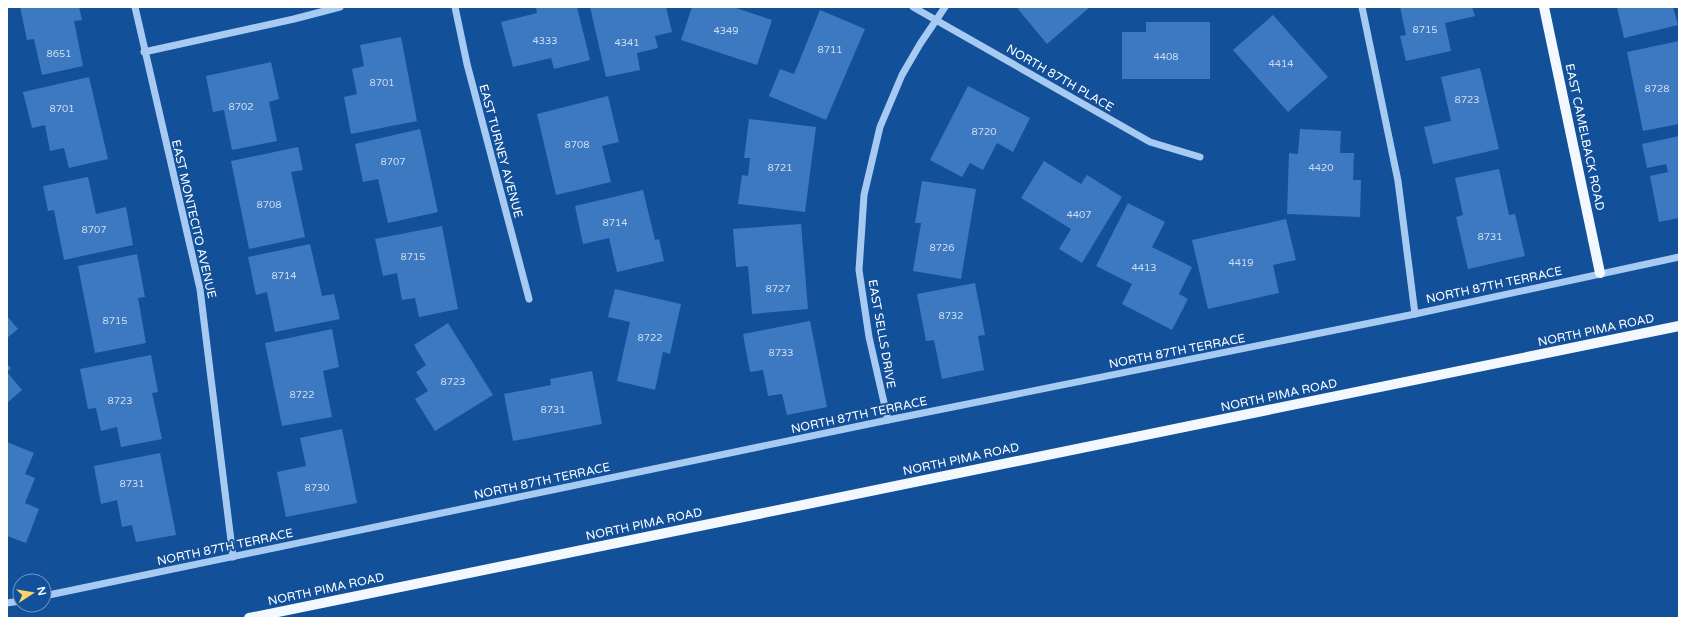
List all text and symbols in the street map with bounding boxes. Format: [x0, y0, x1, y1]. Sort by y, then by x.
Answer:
house number: 8715 [1412, 24, 1438, 36]
house number: 4349 [713, 25, 739, 37]
house number: 4333 [532, 35, 558, 47]
house number: 4341 [614, 37, 640, 49]
street label: NORTH 87TH PLACE [1004, 42, 1116, 115]
house number: 8711 [817, 44, 843, 56]
house number: 8651 [46, 48, 72, 60]
house number: 4408 [1153, 51, 1179, 63]
house number: 4414 [1268, 58, 1294, 70]
street label: EAST CAMELBACK ROAD [1563, 62, 1607, 212]
house number: 8701 [369, 77, 395, 89]
street label: EAST TURNEY AVENUE [476, 83, 526, 220]
house number: 8728 [1644, 83, 1670, 95]
house number: 8723 [1454, 94, 1480, 106]
house number: 8702 [228, 101, 254, 113]
house number: 8701 [49, 103, 75, 115]
house number: 8720 [971, 126, 997, 138]
street label: EAST MONTECITO AVENUE [169, 138, 219, 300]
house number: 8708 [564, 139, 590, 151]
house number: 8707 [380, 156, 406, 168]
house number: 8721 [767, 162, 793, 174]
house number: 4420 [1308, 162, 1334, 174]
house number: 8708 [256, 199, 282, 211]
house number: 4407 [1066, 209, 1092, 221]
house number: 8714 [602, 217, 628, 229]
house number: 8707 [81, 224, 107, 236]
house number: 8731 [1477, 231, 1503, 243]
house number: 8726 [929, 242, 955, 254]
house number: 8715 [400, 251, 426, 263]
house number: 4419 [1228, 257, 1254, 269]
house number: 4413 [1131, 262, 1157, 274]
street label: NORTH 87TH TERRACE [1425, 264, 1564, 306]
house number: 8714 [271, 270, 297, 282]
street label: EAST SELLS DRIVE [866, 278, 899, 390]
house number: 8727 [765, 283, 791, 295]
house number: 8732 [938, 310, 964, 322]
street label: NORTH PIMA ROAD [1537, 311, 1655, 349]
house number: 8715 [102, 315, 128, 327]
street label: NORTH 87TH TERRACE [1108, 331, 1247, 371]
house number: 8722 [637, 332, 663, 344]
house number: 8733 [768, 347, 794, 359]
house number: 8723 [440, 376, 466, 388]
street label: NORTH PIMA ROAD [1220, 376, 1338, 414]
house number: 8722 [289, 389, 315, 401]
street label: NORTH 87TH TERRACE [790, 394, 929, 436]
house number: 8723 [107, 395, 133, 407]
house number: 8731 [540, 404, 566, 416]
street label: NORTH PIMA ROAD [902, 440, 1020, 478]
street label: NORTH 87TH TERRACE [473, 460, 612, 502]
house number: 8731 [119, 478, 145, 490]
house number: 8730 [304, 482, 330, 494]
street label: NORTH PIMA ROAD [585, 505, 703, 543]
street label: NORTH 87TH TERRACE [156, 526, 295, 568]
street label: NORTH PIMA ROAD [267, 570, 385, 608]
north arrow [12, 573, 52, 613]
text: N [34, 585, 49, 597]

